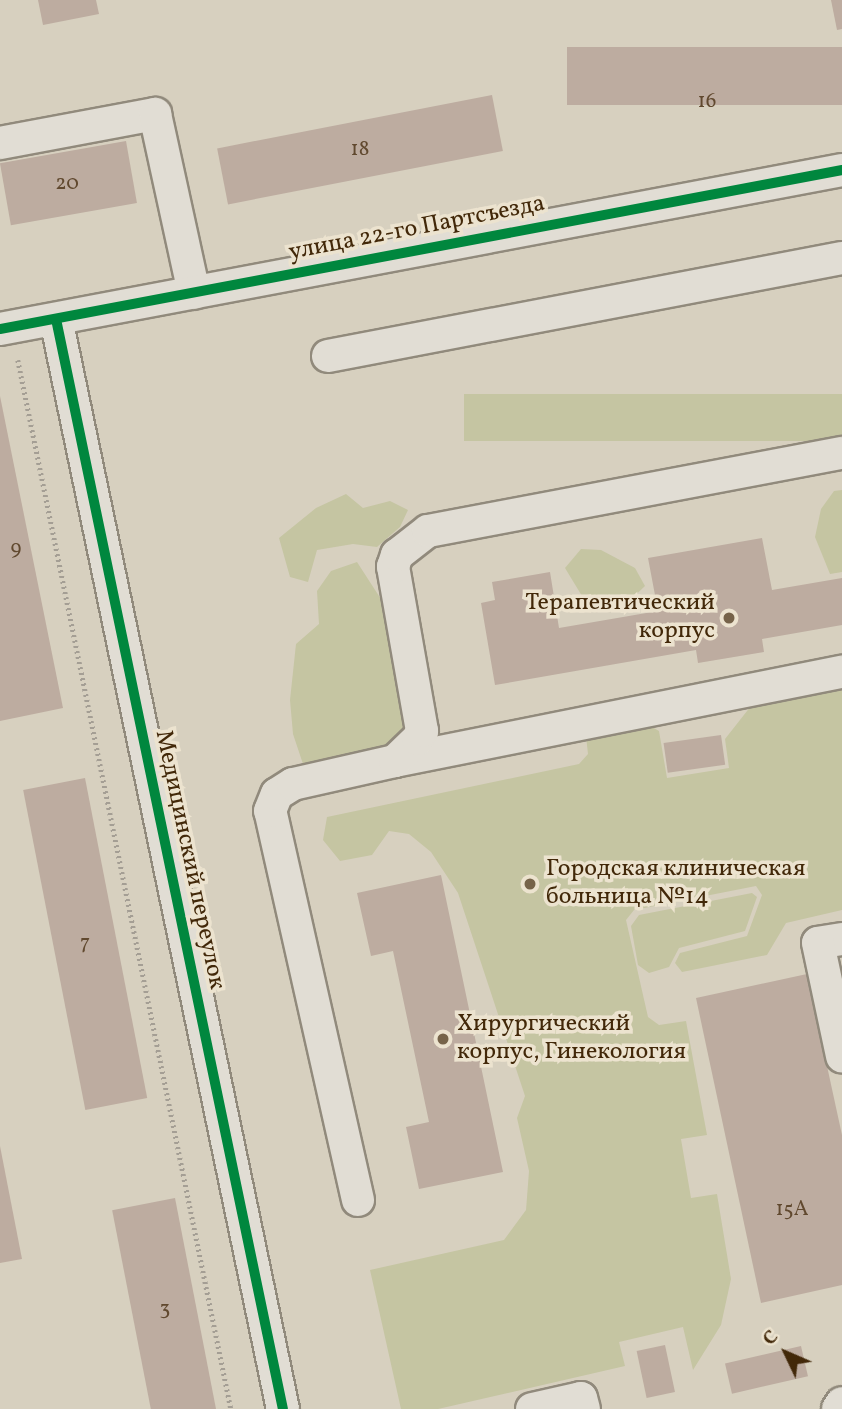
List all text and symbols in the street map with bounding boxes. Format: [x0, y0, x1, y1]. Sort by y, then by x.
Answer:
house number: 16 [698, 89, 716, 115]
house number: 18 [351, 137, 369, 163]
house number: 20 [55, 171, 79, 197]
street label: улица 22-го Партсъезда [286, 190, 548, 268]
house number: 9 [11, 536, 21, 562]
place label: Терапевтический корпус [525, 590, 715, 646]
marker: Терапевтический корпус [721, 610, 737, 626]
street label: Медицинский переулок [147, 728, 231, 992]
place label: Городская клиническая больница №14 [546, 856, 805, 912]
marker: Городская клиническая больница №14 [520, 874, 540, 894]
house number: 7 [80, 931, 90, 957]
place label: Хирургический корпус, Гинекология [457, 1011, 686, 1067]
marker: Хирургический корпус, Гинекология [435, 1031, 451, 1047]
house number: 15А [775, 1197, 809, 1223]
house number: 3 [160, 1296, 170, 1322]
north arrow [751, 1318, 821, 1388]
text: С [757, 1325, 784, 1352]

